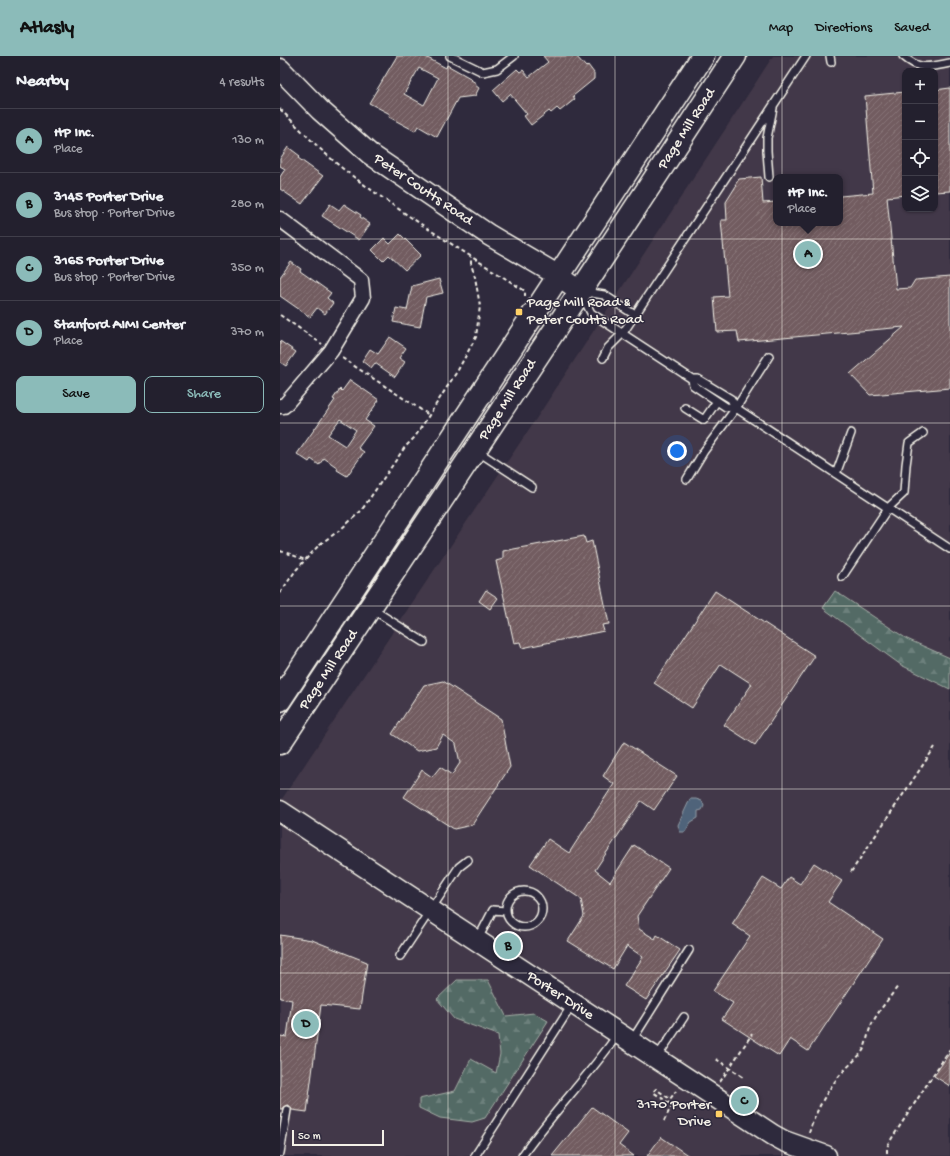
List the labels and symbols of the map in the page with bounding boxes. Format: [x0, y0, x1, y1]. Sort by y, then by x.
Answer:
street label: Page Mill Road [654, 84, 721, 174]
street label: Peter Coutts Road [369, 150, 477, 231]
pin: A [795, 239, 821, 269]
place label: Page Mill Road & Peter Coutts Road [526, 294, 644, 329]
marker: Page Mill Road & Peter Coutts Road [514, 307, 524, 317]
street label: Page Mill Road [475, 355, 542, 445]
your location [667, 441, 687, 461]
street label: Page Mill Road [295, 625, 363, 714]
pin: B [495, 931, 521, 961]
street label: Porter Drive [522, 967, 597, 1025]
pin: D [293, 1009, 319, 1039]
pin: C [731, 1086, 757, 1116]
place label: 3170 Porter Drive [636, 1096, 713, 1131]
marker: 3170 Porter Drive [714, 1109, 724, 1119]
scale bar [292, 1128, 384, 1147]

